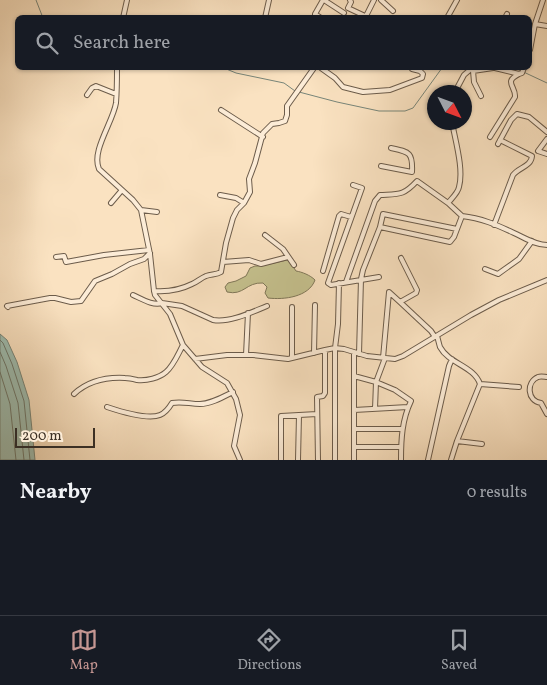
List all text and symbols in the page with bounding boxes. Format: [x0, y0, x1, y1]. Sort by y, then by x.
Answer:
search box [15, 15, 532, 70]
icon: search [33, 29, 61, 57]
text: Search here [73, 30, 170, 56]
north arrow [427, 85, 472, 130]
scale bar [15, 425, 95, 448]
text: 200 m [22, 427, 62, 446]
text: Nearby [20, 478, 91, 507]
text: 0 results [467, 482, 527, 504]
tab: Map [70, 626, 98, 675]
tab: Directions [237, 626, 302, 675]
tab: Saved [441, 626, 477, 675]

